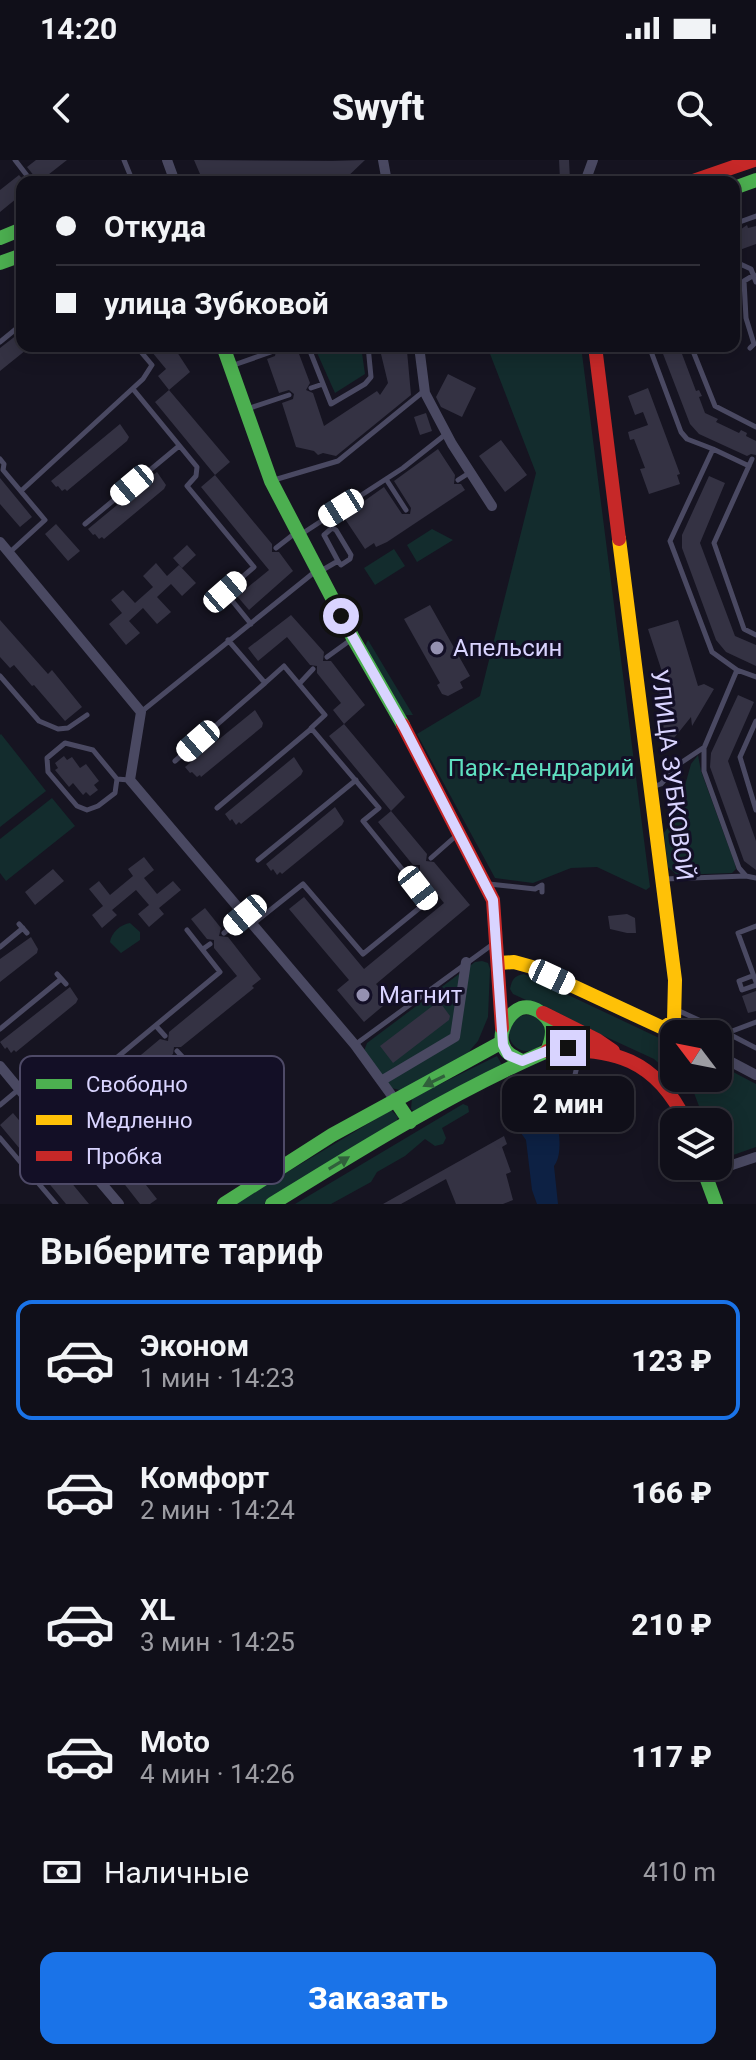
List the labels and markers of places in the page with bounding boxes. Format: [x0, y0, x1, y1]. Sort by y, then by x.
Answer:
place label: Апельсин [453, 634, 562, 662]
marker: Апельсин [428, 639, 446, 657]
place label: Магнит [379, 981, 463, 1009]
marker: Магнит [354, 986, 372, 1004]

